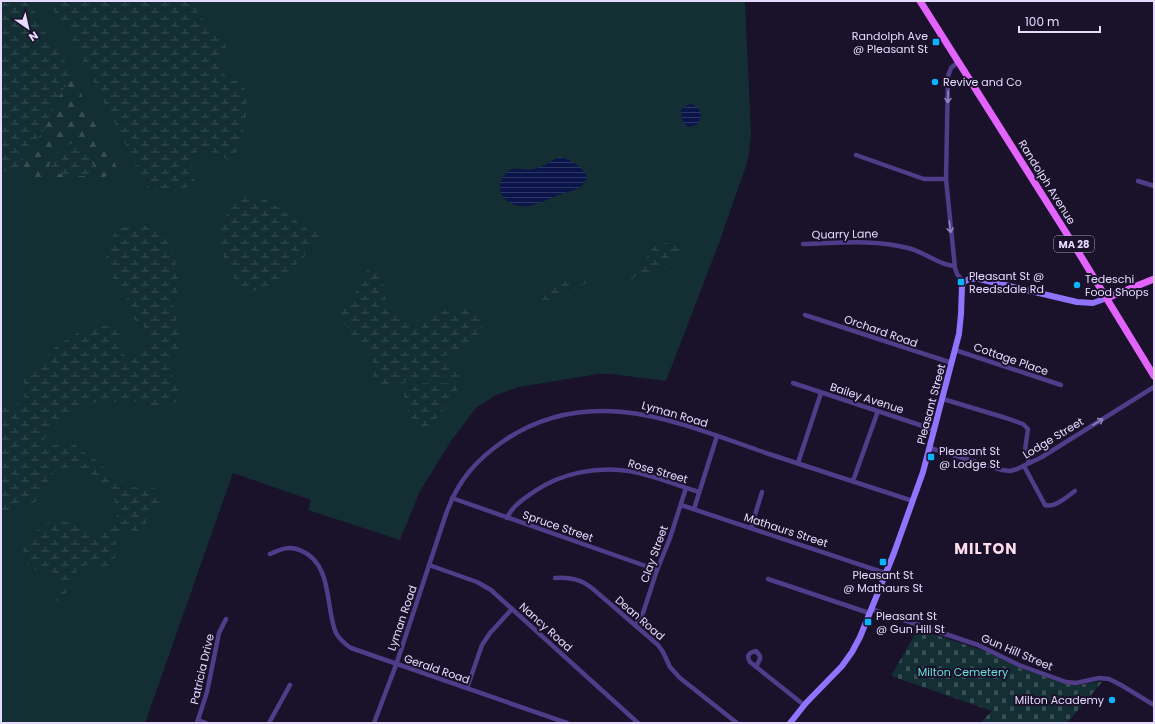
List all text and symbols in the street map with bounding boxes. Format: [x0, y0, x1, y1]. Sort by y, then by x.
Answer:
north arrow [8, 8, 48, 48]
scale bar [1019, 8, 1100, 34]
text: 100 m [1025, 13, 1059, 30]
text: N [26, 27, 41, 45]
place label: Randolph Ave @ Pleasant St [852, 28, 928, 57]
marker: Randolph Ave @ Pleasant St [931, 37, 941, 47]
place label: Revive and Co [943, 74, 1022, 90]
marker: Revive and Co [930, 77, 940, 87]
one-way arrow [944, 90, 951, 103]
street label: Randolph Avenue [1014, 137, 1080, 228]
one-way arrow [946, 220, 954, 233]
street label: Quarry Lane [812, 225, 879, 243]
road number: MA 28 [1054, 236, 1094, 252]
place label: Pleasant St @ Reedsdale Rd [969, 268, 1044, 297]
place label: Tedeschi Food Shops [1085, 271, 1149, 300]
marker: Pleasant St @ Reedsdale Rd [956, 277, 966, 287]
marker: Tedeschi Food Shops [1072, 280, 1082, 290]
street label: Orchard Road [842, 311, 920, 351]
street label: Cottage Place [971, 339, 1051, 379]
street label: Pleasant Street [913, 362, 949, 446]
street label: Bailey Avenue [828, 379, 906, 418]
street label: Lyman Road [640, 397, 710, 431]
street label: Lodge Street [1019, 413, 1087, 463]
one-way arrow [1092, 417, 1104, 425]
place label: Pleasant St @ Lodge St [939, 443, 1000, 472]
marker: Pleasant St @ Lodge St [926, 452, 936, 462]
street label: Rose Street [626, 455, 690, 487]
street label: Spruce Street [521, 506, 595, 546]
street label: Mathaurs Street [742, 509, 830, 551]
street label: Clay Street [636, 523, 672, 585]
district label: MILTON [954, 538, 1018, 559]
marker: Pleasant St @ Mathaurs St [878, 557, 888, 567]
place label: Pleasant St @ Mathaurs St [843, 567, 923, 596]
street label: Lyman Road [383, 583, 421, 653]
street label: Dean Road [612, 592, 668, 644]
street label: Nancy Road [516, 599, 576, 655]
place label: Pleasant St @ Gun Hill St [876, 608, 945, 637]
marker: Pleasant St @ Gun Hill St [863, 617, 873, 627]
street label: Gun Hill Street [979, 630, 1055, 674]
street label: Patricia Drive [186, 632, 218, 706]
street label: Gerald Road [402, 650, 472, 688]
park label: Milton Cemetery [918, 664, 1009, 680]
place label: Milton Academy [1015, 692, 1105, 708]
marker: Milton Academy [1107, 695, 1117, 705]

